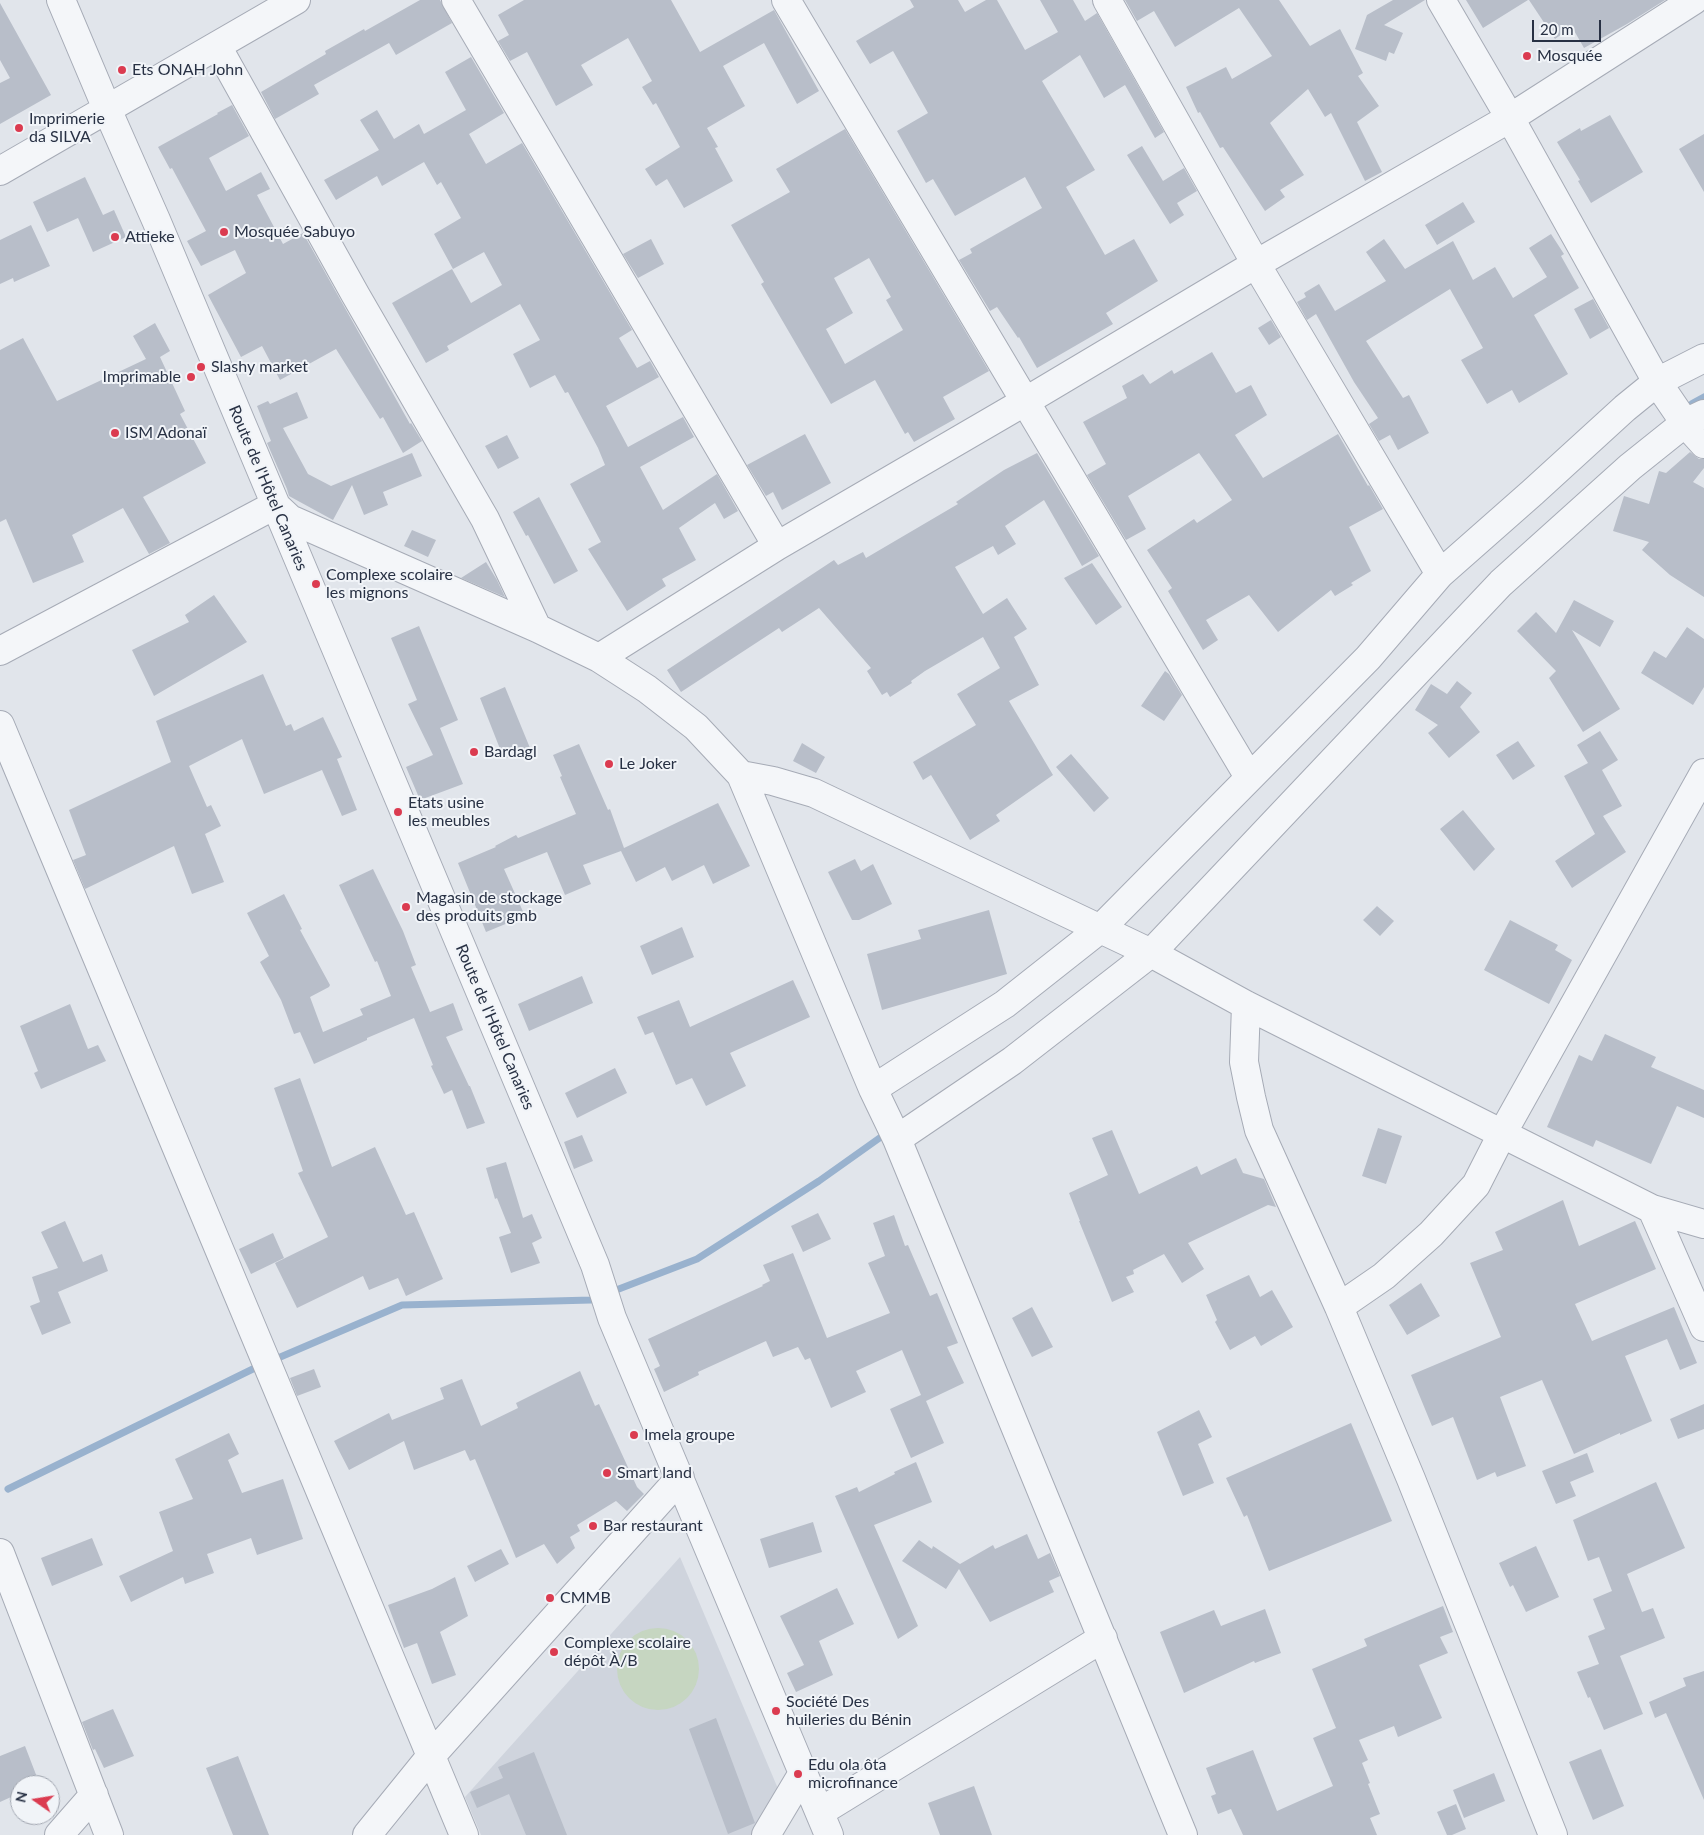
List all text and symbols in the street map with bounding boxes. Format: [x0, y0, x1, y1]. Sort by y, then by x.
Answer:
scale bar [1534, 10, 1603, 42]
text: 20 m [1540, 20, 1574, 38]
place label: Mosquée [1537, 46, 1602, 66]
marker: Mosquée [1521, 50, 1533, 62]
place label: Ets ONAH John [132, 60, 243, 80]
marker: Ets ONAH John [116, 64, 128, 76]
place label: Imprimerie da SILVA [29, 109, 105, 147]
marker: Imprimerie da SILVA [13, 122, 25, 134]
place label: Mosquée Sabuyo [234, 222, 355, 242]
marker: Mosquée Sabuyo [218, 226, 230, 238]
place label: Attieke [125, 227, 175, 247]
marker: Attieke [109, 231, 121, 243]
place label: Slashy market [211, 357, 308, 377]
marker: Slashy market [195, 361, 207, 373]
place label: Imprimable [103, 367, 181, 387]
marker: Imprimable [185, 371, 197, 383]
street label: Route de l'Hôtel Canaries [224, 402, 312, 574]
place label: ISM Adonaï [125, 423, 207, 443]
marker: ISM Adonaï [109, 427, 121, 439]
place label: Complexe scolaire les mignons [326, 565, 453, 603]
marker: Complexe scolaire les mignons [310, 578, 322, 590]
place label: Bardagl [484, 742, 537, 762]
marker: Bardagl [468, 746, 480, 758]
place label: Le Joker [619, 754, 677, 774]
marker: Le Joker [603, 758, 615, 770]
place label: Etats usine les meubles [408, 793, 490, 831]
marker: Etats usine les meubles [392, 806, 404, 818]
place label: Magasin de stockage des produits gmb [416, 888, 562, 926]
marker: Magasin de stockage des produits gmb [400, 901, 412, 913]
street label: Route de l'Hôtel Canaries [451, 941, 539, 1113]
place label: Imela groupe [644, 1425, 735, 1445]
marker: Imela groupe [628, 1429, 640, 1441]
place label: Smart land [617, 1463, 692, 1483]
marker: Smart land [601, 1467, 613, 1479]
place label: Bar restaurant [603, 1516, 703, 1536]
marker: Bar restaurant [587, 1520, 599, 1532]
place label: CMMB [560, 1588, 611, 1608]
marker: CMMB [544, 1592, 556, 1604]
place label: Complexe scolaire dépôt À/B [564, 1633, 691, 1671]
marker: Complexe scolaire dépôt À/B [548, 1646, 560, 1658]
place label: Société Des huileries du Bénin [786, 1692, 911, 1730]
marker: Société Des huileries du Bénin [770, 1705, 782, 1717]
place label: Edu ola ôta microfinance [808, 1755, 898, 1793]
marker: Edu ola ôta microfinance [792, 1768, 804, 1780]
north arrow [10, 1775, 60, 1825]
text: N [11, 1790, 30, 1804]

